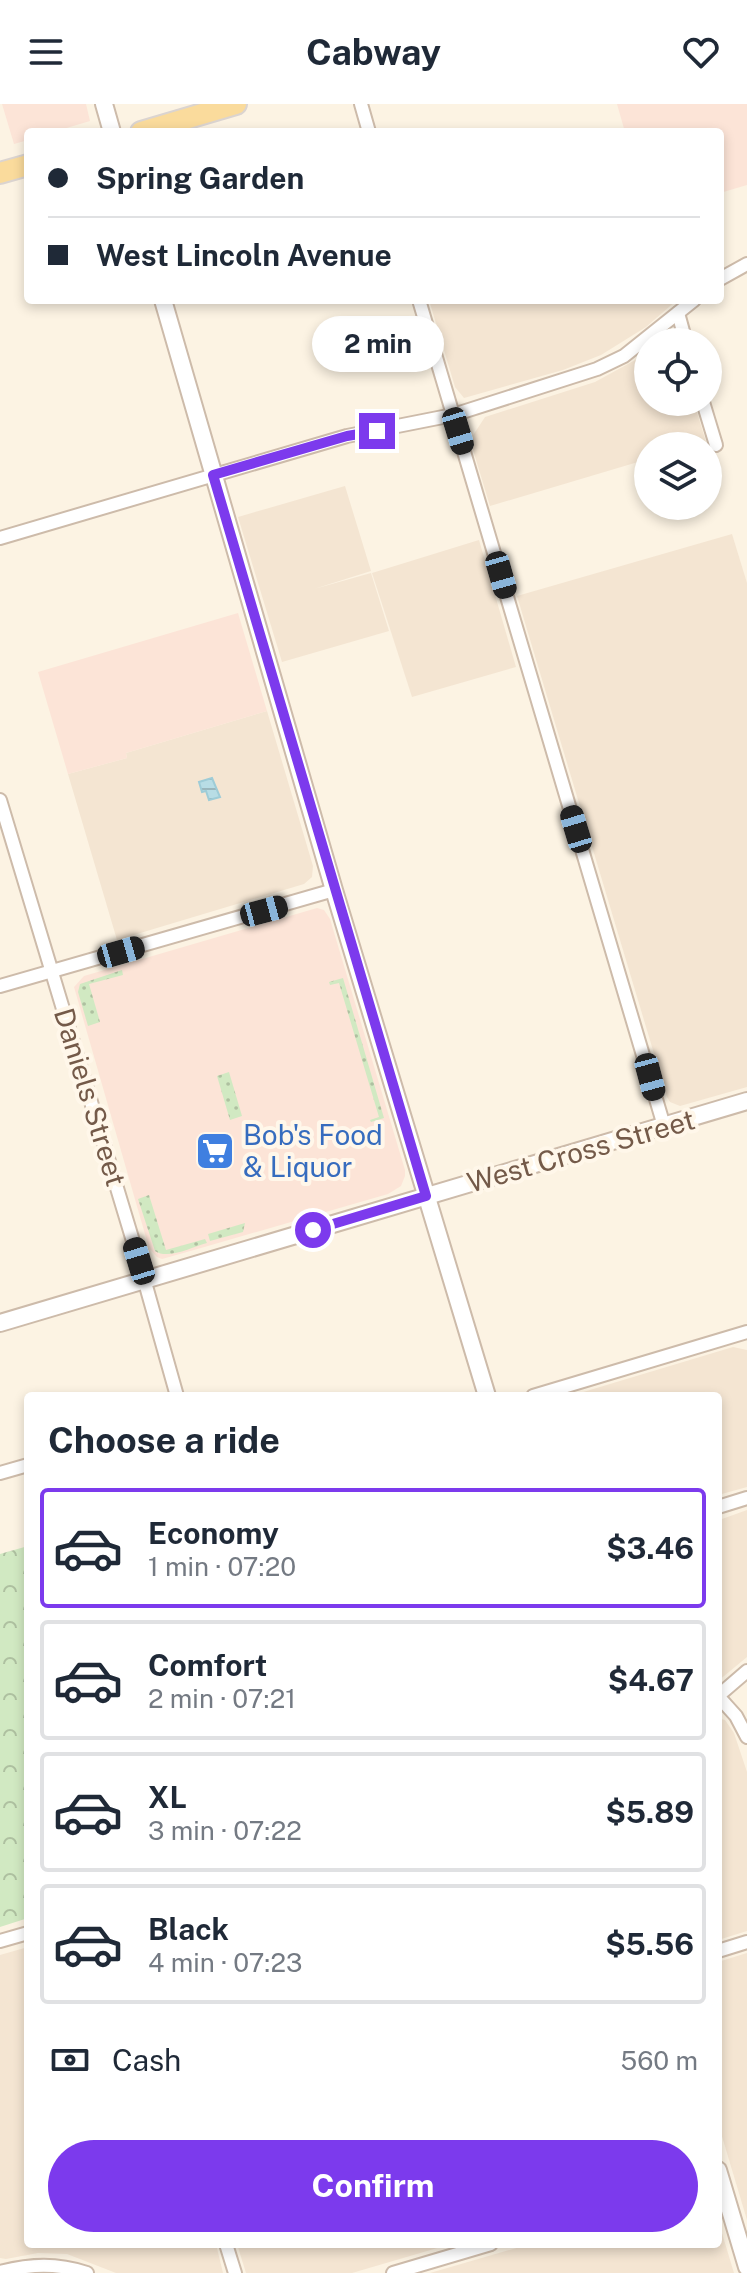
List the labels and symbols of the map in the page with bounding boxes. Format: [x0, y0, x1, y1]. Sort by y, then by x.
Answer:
callout: 2 min [311, 315, 443, 371]
car [440, 405, 476, 457]
route end [359, 413, 395, 449]
car [483, 549, 519, 601]
car [558, 803, 594, 855]
car [238, 893, 290, 929]
car [95, 934, 147, 970]
street label: Daniels Street [48, 1004, 133, 1190]
car [632, 1051, 668, 1103]
street label: West Cross Street [463, 1102, 698, 1199]
place label: Bob's Food & Liquor [243, 1118, 383, 1183]
supermarket icon: Bob's Food & Liquor [194, 1130, 236, 1172]
route start [295, 1212, 331, 1248]
car [121, 1235, 157, 1287]

